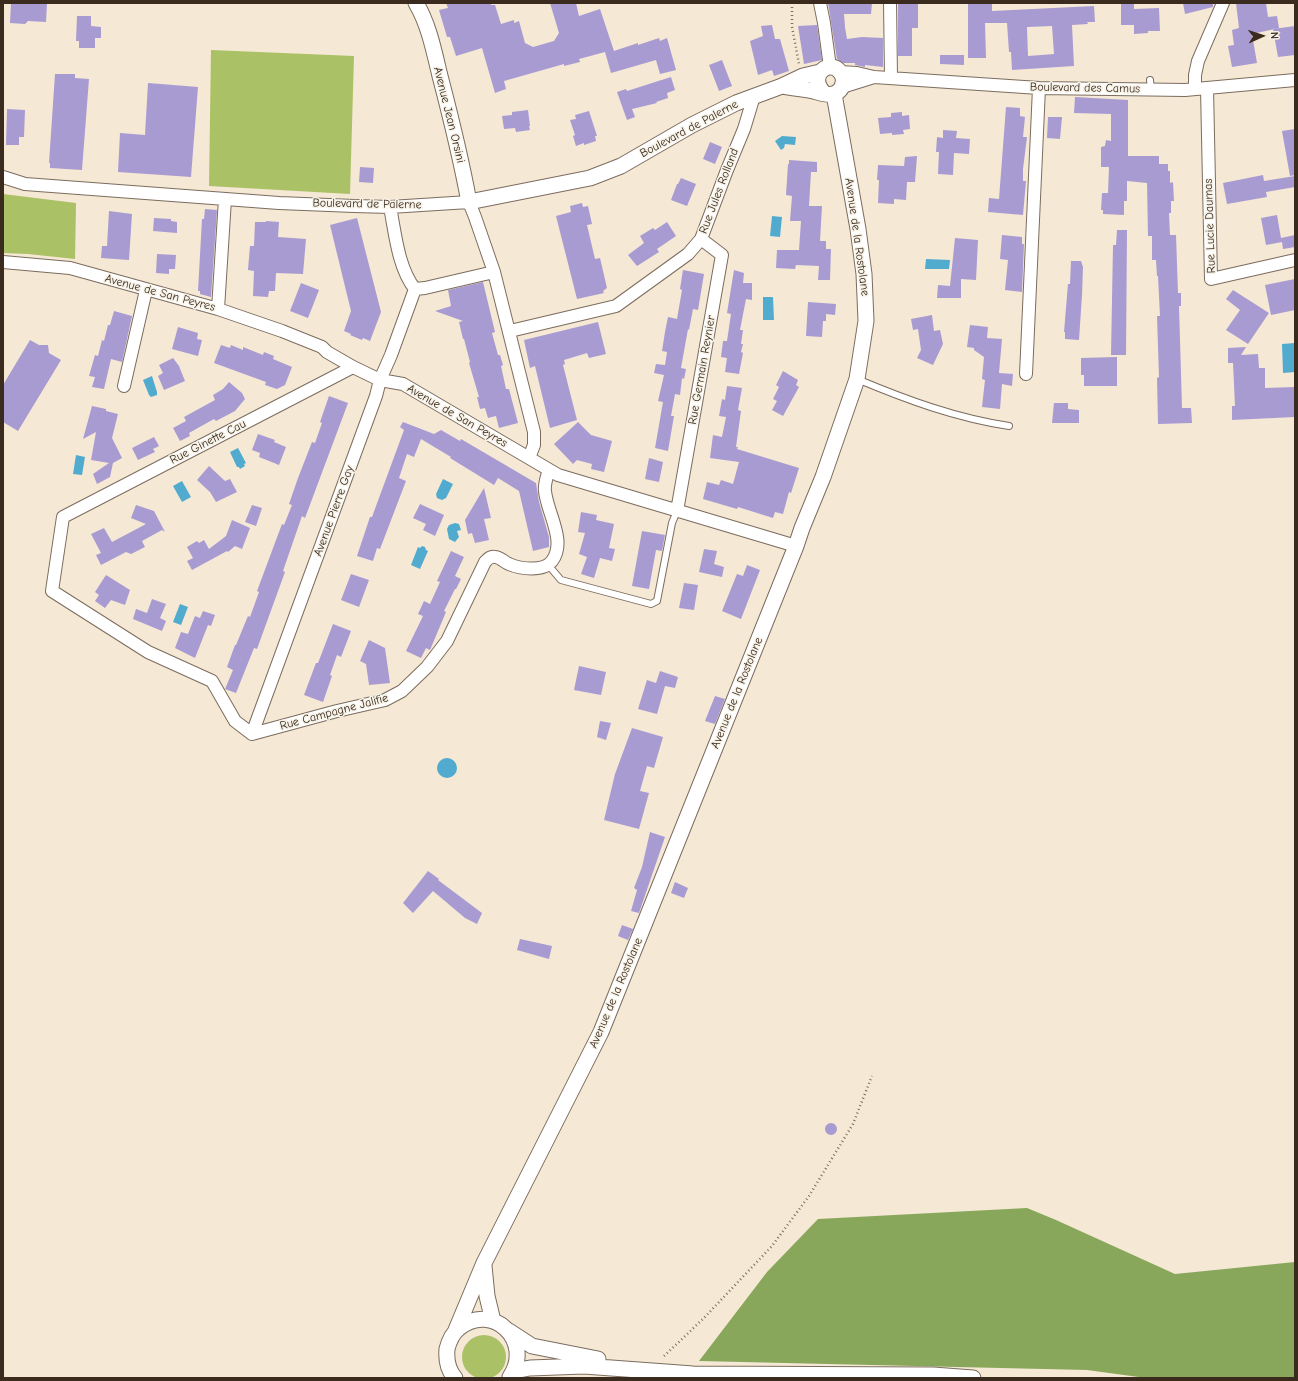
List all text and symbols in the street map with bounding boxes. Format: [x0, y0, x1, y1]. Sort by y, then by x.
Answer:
north arrow [1242, 16, 1282, 56]
text: N [1268, 31, 1281, 39]
street label: Avenue Jean Orsini [430, 66, 468, 164]
street label: Boulevard des Camus [1030, 80, 1140, 96]
street label: Boulevard de Palerne [637, 97, 741, 161]
street label: Rue Jules Rolland [696, 146, 742, 236]
street label: Avenue de la Rostolane [842, 177, 872, 297]
street label: Rue Lucie Daumas [1201, 178, 1219, 274]
street label: Boulevard de Palerne [312, 196, 422, 212]
street label: Avenue de San Peyres [103, 271, 217, 315]
street label: Rue Germain Reynier [685, 314, 719, 426]
street label: Avenue de San Peyres [404, 381, 510, 451]
street label: Rue Ginette Cau [168, 417, 248, 467]
street label: Avenue Pierre Gay [311, 464, 357, 558]
street label: Avenue de la Rostolane [708, 635, 766, 751]
street label: Rue Campagne Jalifie [278, 691, 390, 733]
street label: Avenue de la Rostolane [586, 935, 646, 1051]

